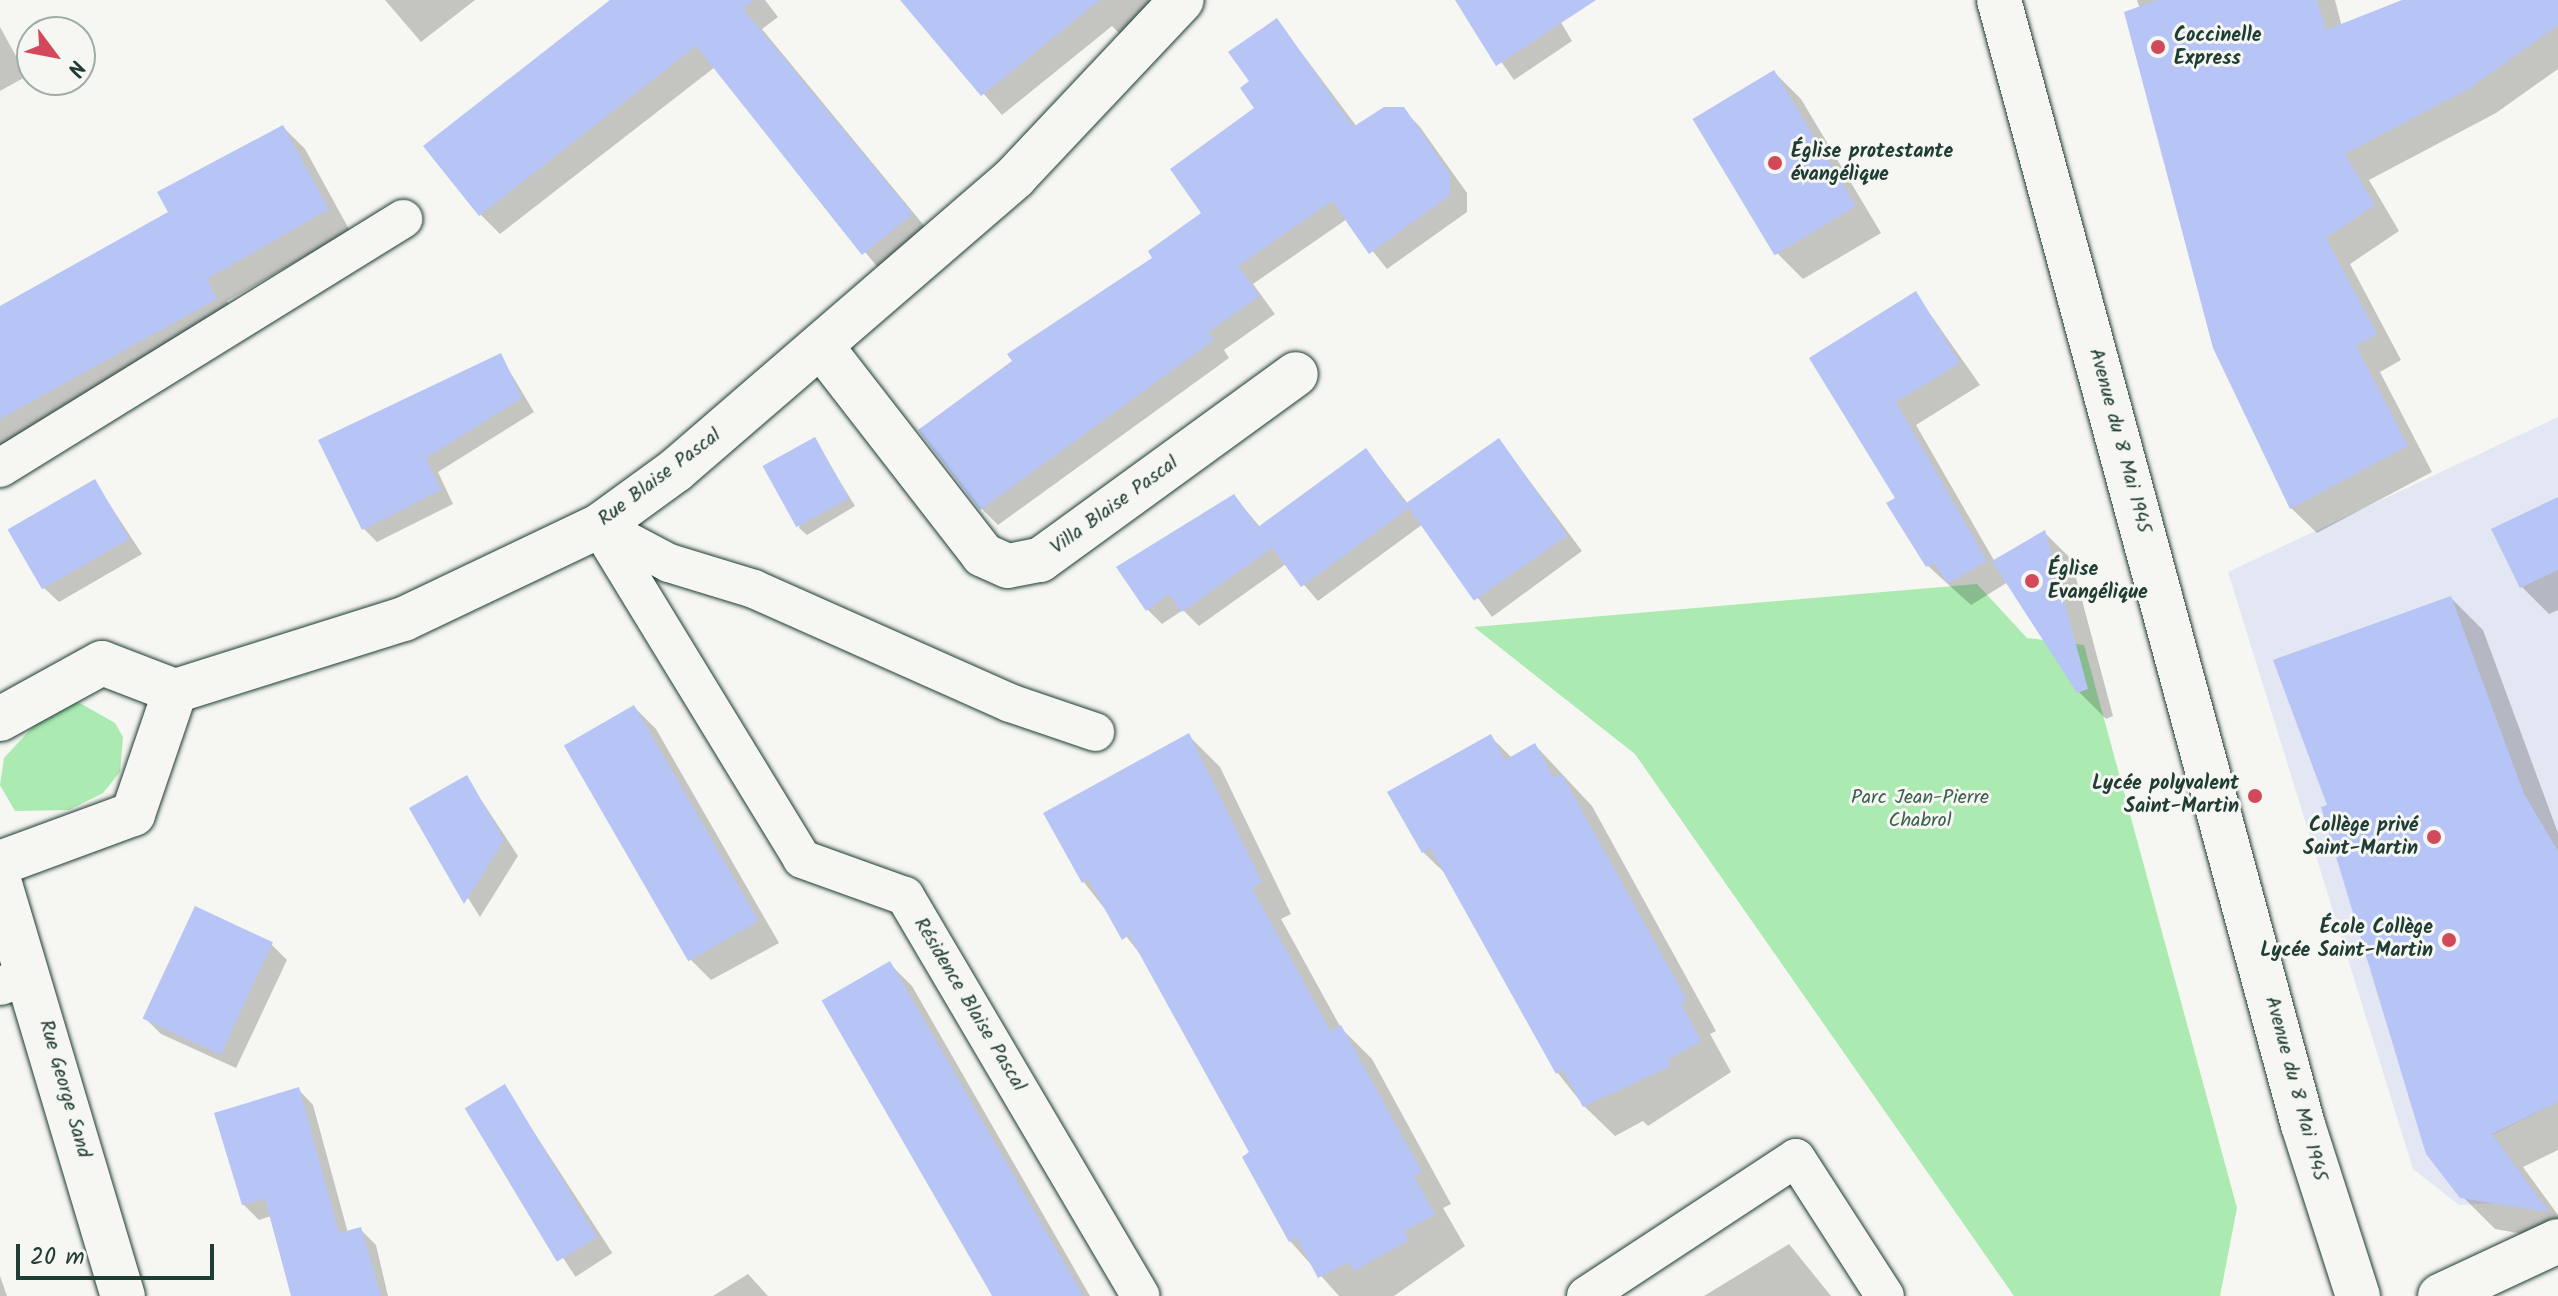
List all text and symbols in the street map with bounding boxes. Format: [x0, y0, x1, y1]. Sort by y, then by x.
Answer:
north arrow [16, 16, 96, 96]
place label: Coccinelle Express [2174, 24, 2261, 71]
marker: Coccinelle Express [2149, 38, 2167, 56]
text: N [57, 53, 94, 83]
place label: Église protestante évangélique [1791, 140, 1953, 187]
marker: Église protestante évangélique [1766, 154, 1784, 172]
street label: Avenue du 8 Mai 1945 [2083, 346, 2155, 536]
street label: Rue Blaise Pascal [594, 424, 726, 532]
street label: Villa Blaise Pascal [1047, 452, 1183, 560]
place label: Église Evangélique [2048, 558, 2148, 605]
marker: Église Evangélique [2023, 572, 2041, 590]
place label: Lycée polyvalent Saint-Martin [2092, 772, 2239, 819]
park label: Parc Jean-Pierre Chabrol [1851, 786, 1989, 833]
marker: Lycée polyvalent Saint-Martin [2246, 787, 2264, 805]
place label: Collège privé Saint-Martin [2303, 814, 2418, 861]
marker: Collège privé Saint-Martin [2425, 828, 2443, 846]
street label: Résidence Blaise Pascal [908, 914, 1030, 1096]
place label: École Collège Lycée Saint-Martin [2260, 916, 2433, 963]
marker: École Collège Lycée Saint-Martin [2440, 931, 2458, 949]
street label: Avenue du 8 Mai 1945 [2259, 994, 2331, 1184]
street label: Rue George Sand [33, 1017, 95, 1161]
scale bar [20, 1228, 218, 1278]
text: 20 m [30, 1238, 85, 1277]

